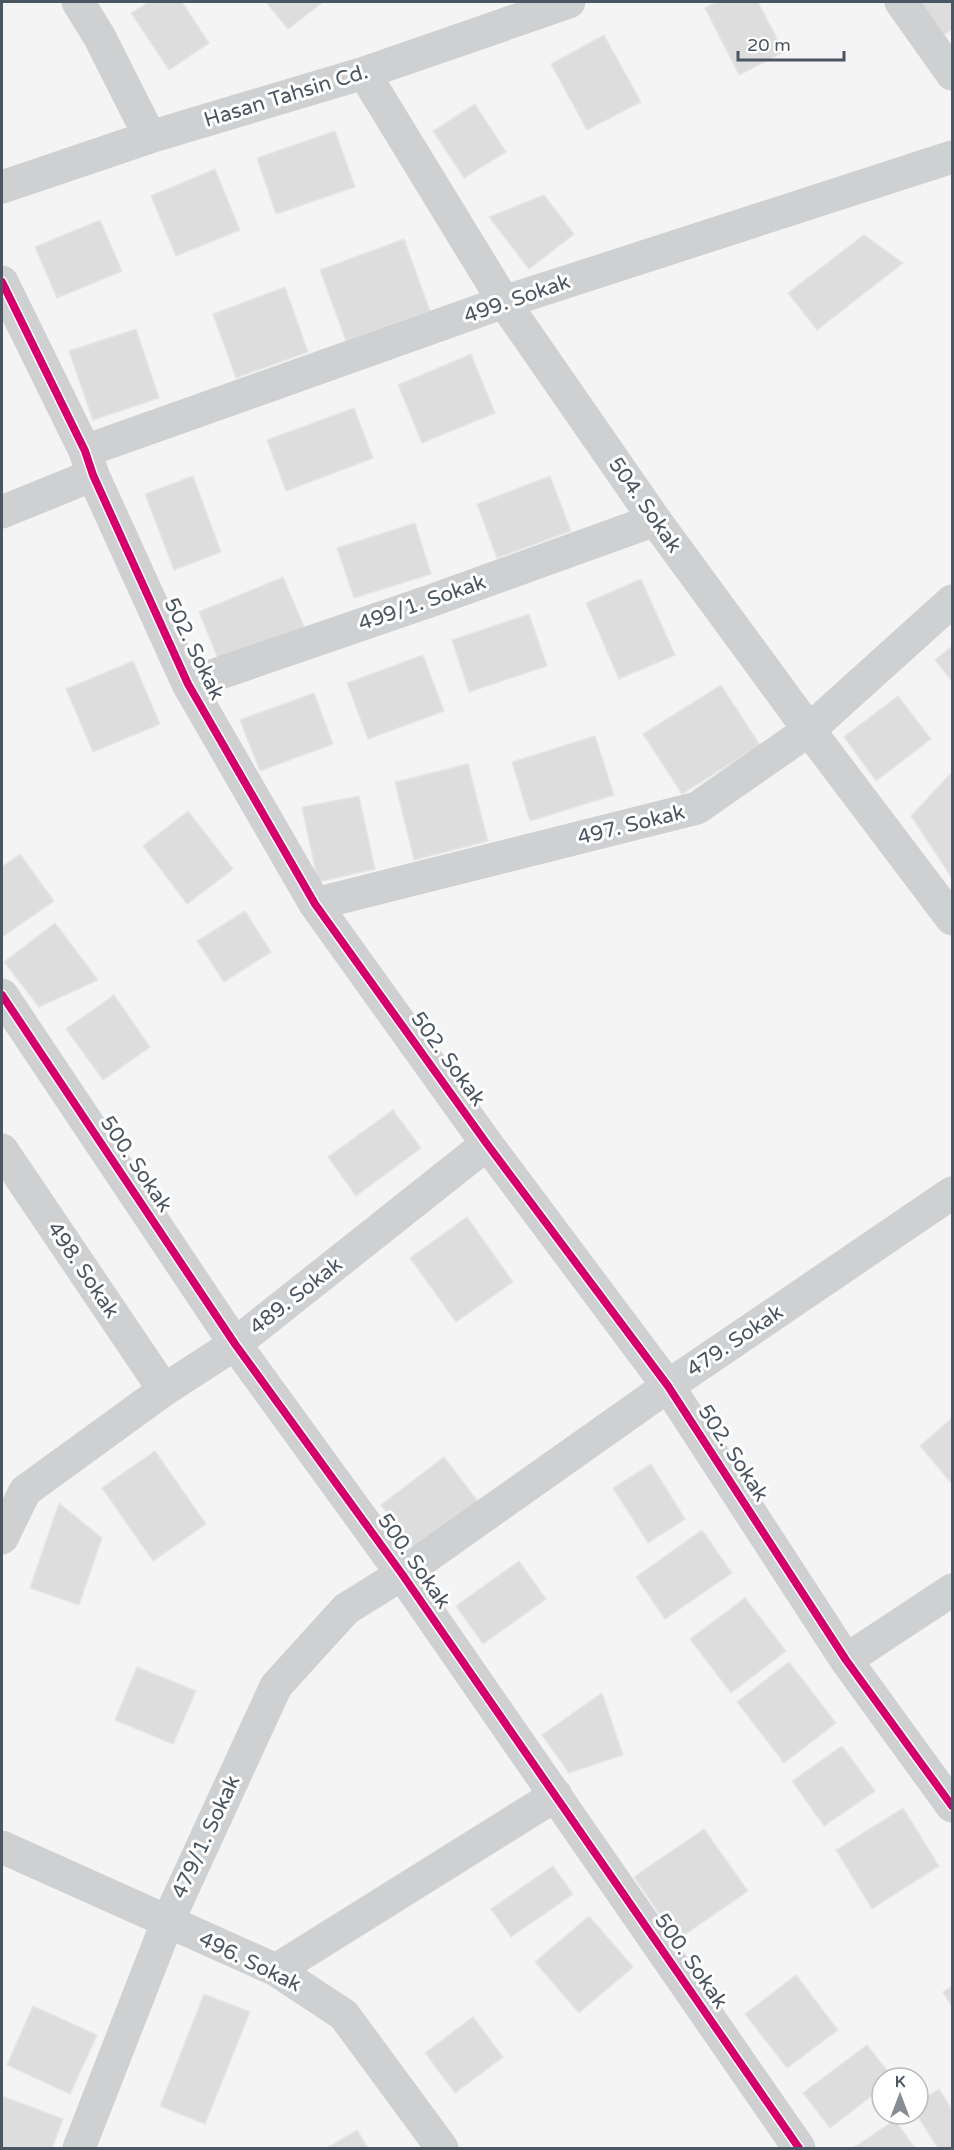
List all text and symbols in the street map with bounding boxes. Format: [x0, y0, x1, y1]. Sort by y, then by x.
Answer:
scale bar [738, 24, 844, 62]
text: 20 m [747, 34, 791, 56]
street label: Hasan Tahsin Cd. [201, 59, 371, 133]
street label: 499. Sokak [461, 269, 573, 329]
street label: 504. Sokak [603, 453, 687, 557]
street label: 499/1. Sokak [355, 570, 489, 636]
street label: 502. Sokak [159, 594, 229, 704]
street label: 497. Sokak [575, 800, 687, 850]
street label: 502. Sokak [405, 1007, 491, 1111]
street label: 500. Sokak [95, 1111, 177, 1217]
street label: 498. Sokak [42, 1217, 124, 1323]
street label: 489. Sokak [245, 1252, 347, 1340]
street label: 479. Sokak [682, 1300, 788, 1382]
street label: 502. Sokak [692, 1400, 774, 1506]
street label: 500. Sokak [372, 1509, 456, 1613]
street label: 479/1. Sokak [167, 1771, 245, 1903]
street label: 500. Sokak [649, 1909, 733, 2013]
street label: 496. Sokak [195, 1927, 305, 1997]
north arrow [870, 2066, 930, 2126]
text: K [895, 2072, 906, 2092]

